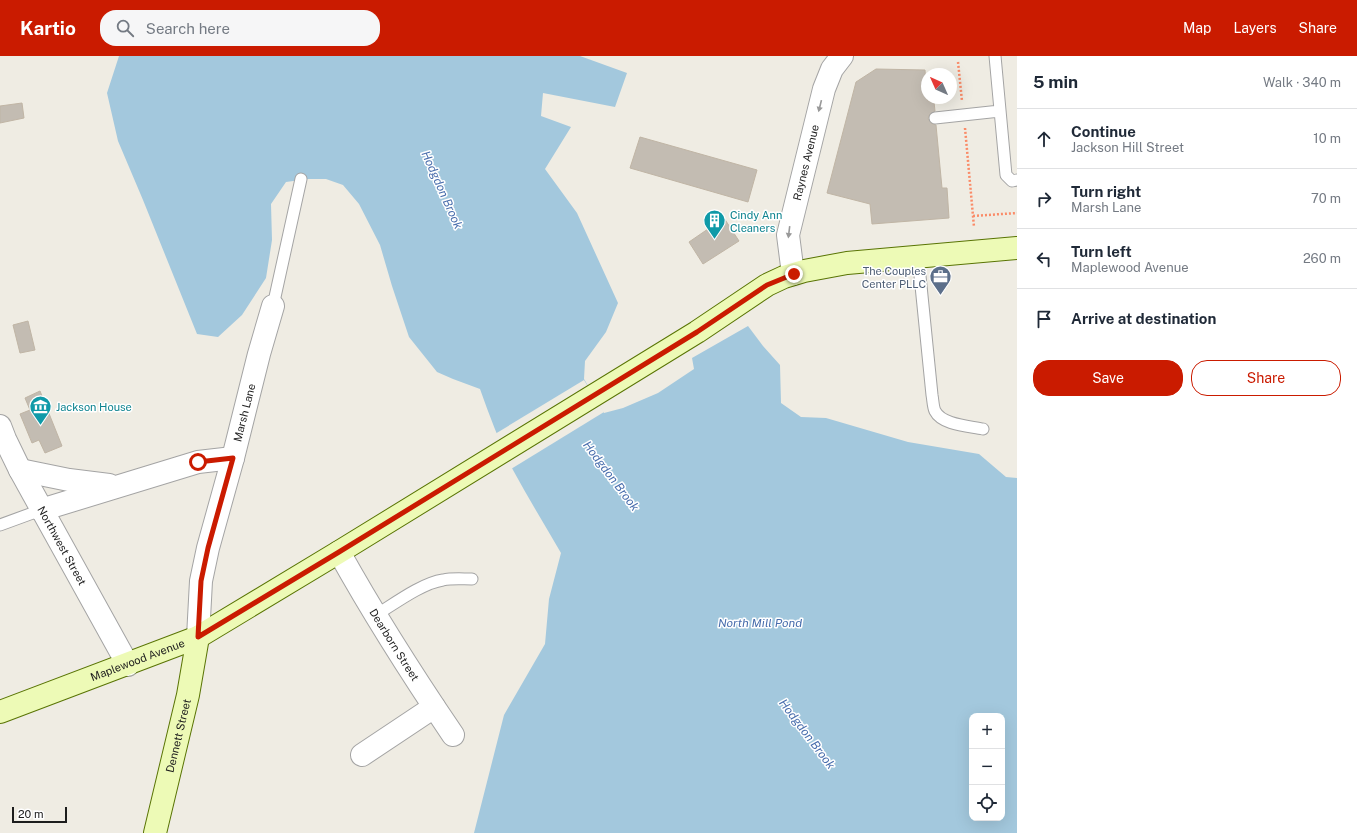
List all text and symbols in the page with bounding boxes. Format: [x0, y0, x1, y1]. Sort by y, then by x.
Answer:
search box [100, 10, 380, 46]
text: Kartio [20, 17, 76, 39]
icon: search [114, 17, 136, 39]
text: Search here [146, 20, 230, 37]
text: Map [1183, 20, 1211, 36]
text: Layers [1233, 20, 1277, 36]
text: Share [1299, 20, 1337, 36]
north arrow [921, 68, 957, 104]
text: 5 min [1033, 72, 1078, 92]
text: Walk · 340 m [1263, 75, 1341, 90]
one-way arrow [816, 100, 822, 112]
street label: Raynes Avenue [791, 123, 821, 202]
text: Continue [1071, 123, 1136, 140]
icon: ahead [1033, 128, 1055, 150]
text: 10 m [1313, 131, 1341, 146]
text: Jackson Hill Street [1071, 140, 1184, 155]
water label: Hodgdon Brook [419, 149, 466, 232]
text: Turn right [1071, 183, 1141, 200]
icon: right [1033, 188, 1055, 210]
text: 70 m [1311, 191, 1341, 206]
text: Marsh Lane [1071, 200, 1141, 215]
building icon: Cindy Ann Cleaners [701, 208, 727, 241]
place label: Cindy Ann Cleaners [730, 209, 782, 234]
one-way arrow [786, 226, 792, 238]
text: Turn left [1071, 243, 1132, 260]
icon: left [1033, 248, 1055, 270]
text: 260 m [1303, 251, 1341, 266]
text: Maplewood Avenue [1071, 260, 1189, 275]
office icon: The Couples Center PLLC [928, 264, 954, 297]
route end [785, 265, 803, 283]
place label: The Couples Center PLLC [862, 265, 926, 290]
icon: arrive [1033, 308, 1055, 330]
text: Arrive at destination [1071, 310, 1216, 327]
button: Save [1033, 360, 1183, 396]
button: Share [1191, 360, 1341, 396]
street label: Marsh Lane [231, 382, 257, 443]
museum icon: Jackson House [27, 394, 53, 427]
place label: Jackson House [56, 401, 132, 413]
water label: Hodgdon Brook [580, 438, 642, 514]
route start [189, 453, 207, 471]
street label: Northwest Street [35, 504, 89, 587]
street label: Dearborn Street [367, 607, 421, 683]
water label: North Mill Pond [718, 616, 802, 630]
street label: Maplewood Avenue [89, 637, 186, 683]
water label: Hodgdon Brook [776, 696, 838, 772]
street label: Dennett Street [164, 698, 193, 774]
map controls [969, 713, 1005, 821]
button: + [969, 713, 1005, 749]
button: − [969, 749, 1005, 785]
button: locate [969, 785, 1005, 821]
scale bar [12, 805, 67, 824]
text: 20 m [18, 808, 43, 820]

